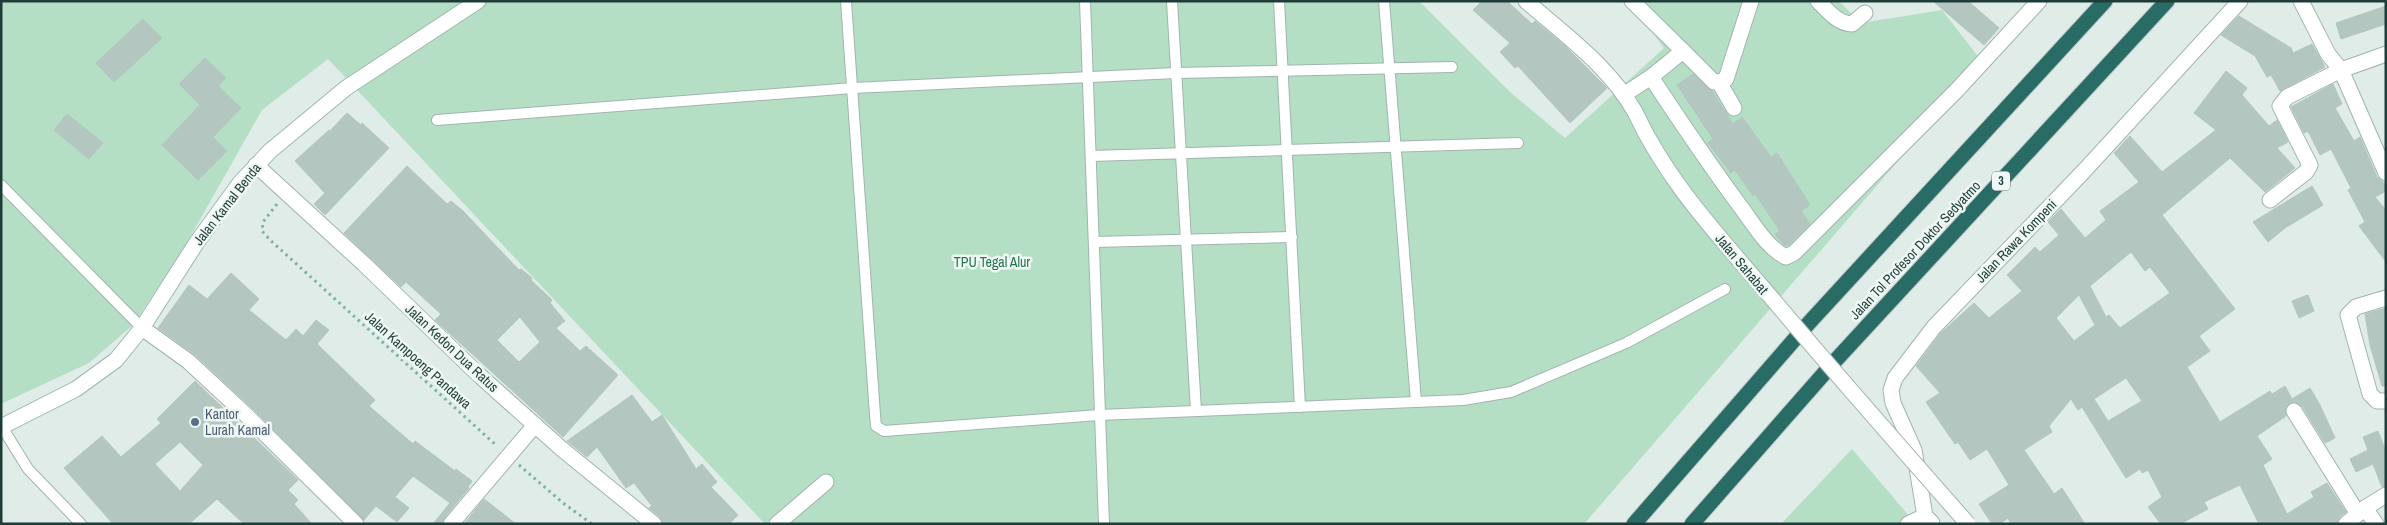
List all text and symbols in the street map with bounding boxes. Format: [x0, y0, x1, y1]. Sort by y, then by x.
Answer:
street label: Jalan Kamal Benda [189, 159, 265, 249]
road number: 3 [1992, 172, 2010, 190]
street label: Jalan Tol Profesor Doktor Sedyatmo [1846, 177, 1984, 323]
street label: Jalan Rawa Kompeni [1972, 195, 2060, 287]
street label: Jalan Sahabat [1712, 230, 1772, 298]
park label: TPU Tegal Alur [954, 253, 1030, 271]
street label: Jalan Kedon Dua Ratus [402, 300, 503, 396]
street label: Jalan Kampoeng Pandawa [361, 307, 475, 413]
place label: Kantor Lurah Kamal [205, 405, 270, 439]
marker: Kantor Lurah Kamal [189, 416, 201, 428]

